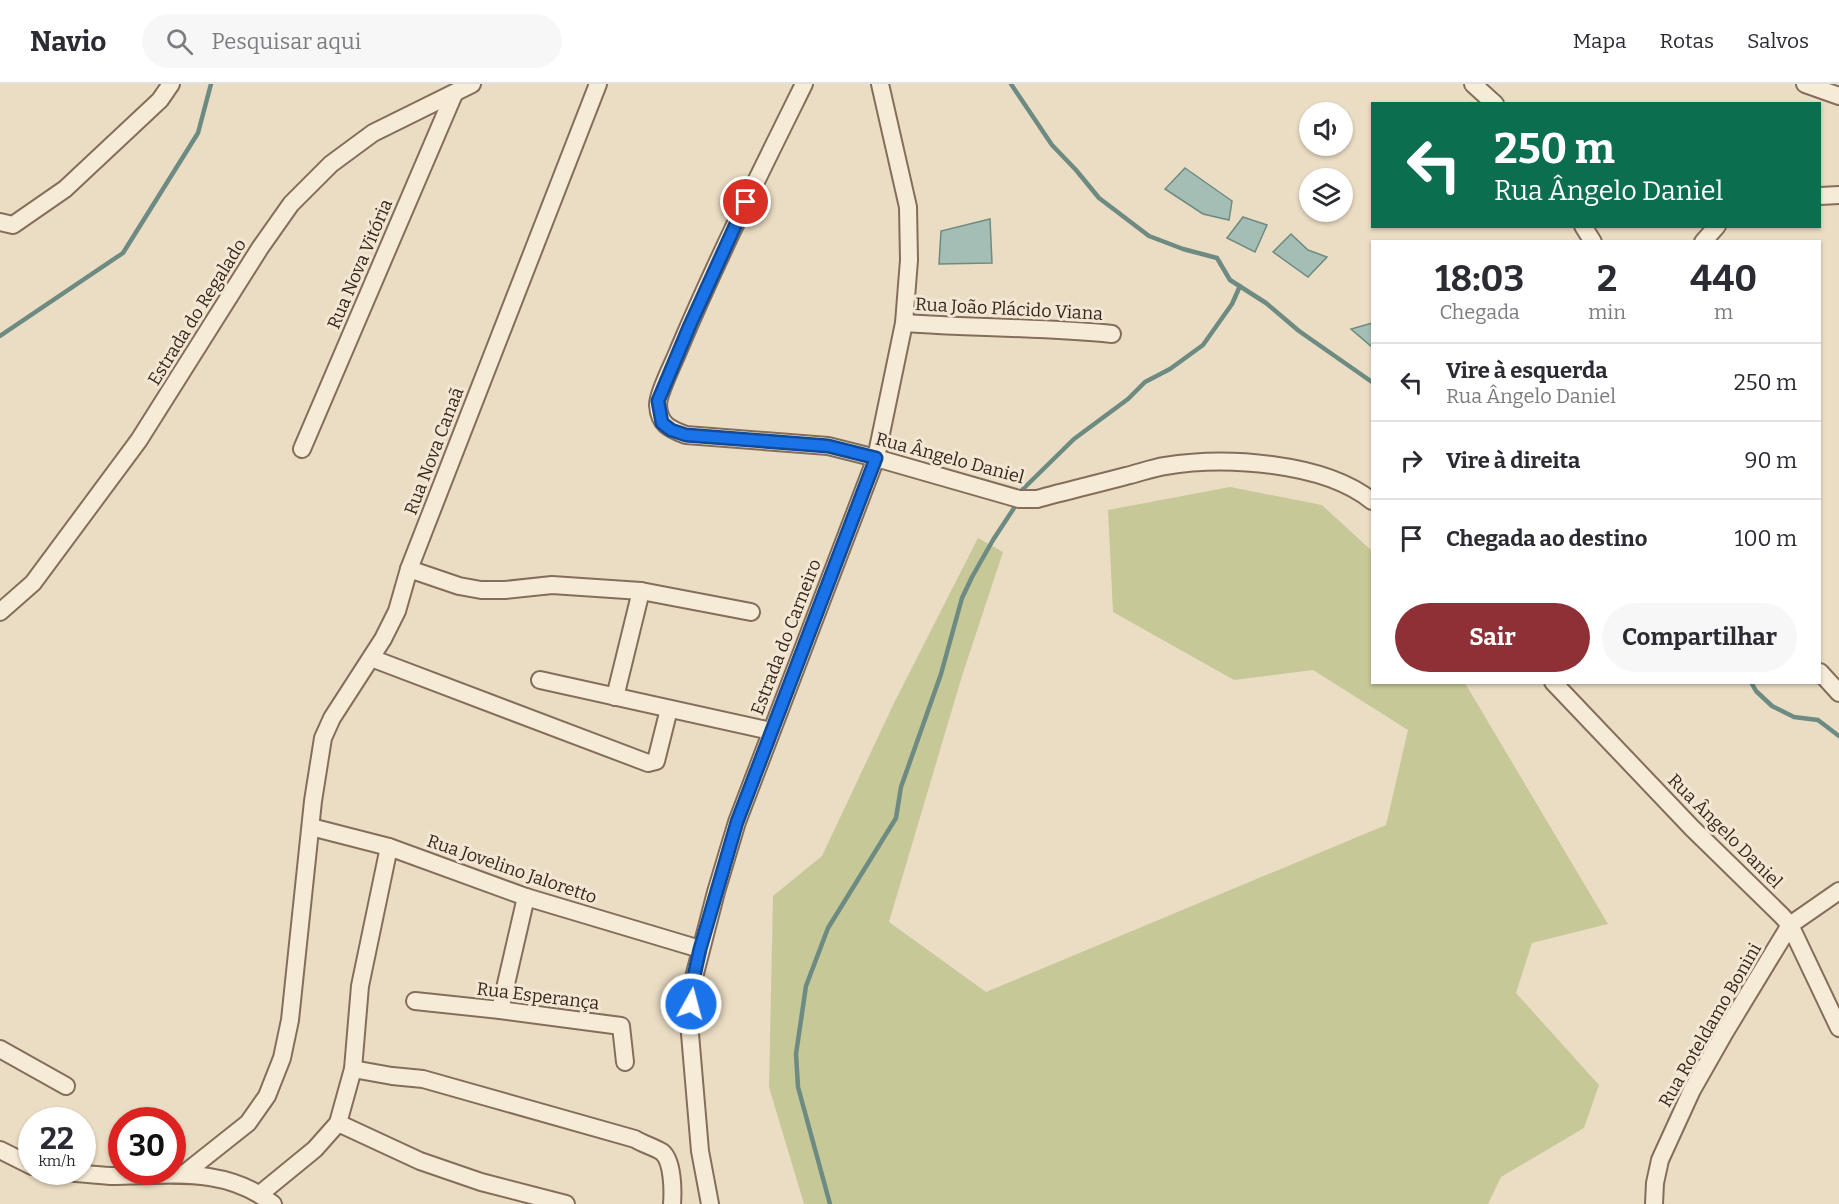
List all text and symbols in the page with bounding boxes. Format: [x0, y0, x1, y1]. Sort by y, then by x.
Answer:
search box [142, 14, 562, 68]
text: Navio [30, 25, 106, 58]
icon: search [163, 25, 196, 58]
text: Pesquisar aqui [211, 28, 361, 55]
text: Mapa [1573, 28, 1627, 54]
text: Rotas [1660, 28, 1714, 54]
text: Salvos [1747, 28, 1809, 54]
map controls [1299, 102, 1353, 222]
button: sound [1299, 102, 1353, 156]
text: 250 m [1494, 124, 1615, 174]
icon: left [1395, 126, 1473, 204]
button: layers [1299, 168, 1353, 222]
text: Rua Ângelo Daniel [1494, 175, 1723, 207]
pin [720, 176, 771, 227]
icon: arrive [729, 185, 762, 218]
street label: Rua Nova Vitória [323, 196, 397, 332]
street label: Estrada do Regalado [143, 235, 251, 389]
text: 18:03 [1435, 257, 1524, 301]
text: 2 [1597, 257, 1617, 301]
text: 440 [1690, 257, 1757, 301]
street label: Rua João Plácido Viana [914, 293, 1104, 325]
text: Chegada [1440, 300, 1520, 324]
text: min [1588, 300, 1626, 324]
text: m [1714, 300, 1733, 324]
text: Vire à esquerda [1446, 357, 1607, 384]
icon: left [1395, 366, 1428, 399]
text: 250 m [1734, 369, 1797, 396]
street label: Rua Nova Canaã [400, 384, 468, 518]
text: Rua Ângelo Daniel [1446, 384, 1616, 408]
street label: Rua Ângelo Daniel [873, 428, 1027, 488]
icon: right [1395, 444, 1428, 477]
text: Vire à direita [1446, 447, 1580, 474]
text: 90 m [1745, 447, 1797, 474]
icon: arrive [1395, 522, 1428, 555]
text: Chegada ao destino [1446, 525, 1647, 552]
text: 100 m [1734, 525, 1797, 552]
street label: Estrada do Carneiro [746, 556, 826, 718]
button: Sair [1395, 603, 1590, 672]
button: Compartilhar [1602, 603, 1797, 672]
street label: Rua Ângelo Daniel [1663, 769, 1787, 893]
street label: Rua Jovelino Jaloretto [424, 830, 600, 908]
street label: Rua Roteldamo Bonini [1654, 939, 1766, 1111]
position arrow [659, 972, 723, 1036]
street label: Rua Esperança [475, 978, 601, 1014]
speed limit sign: 30 [108, 1107, 186, 1185]
text: 22 [40, 1121, 74, 1157]
text: km/h [38, 1152, 76, 1170]

